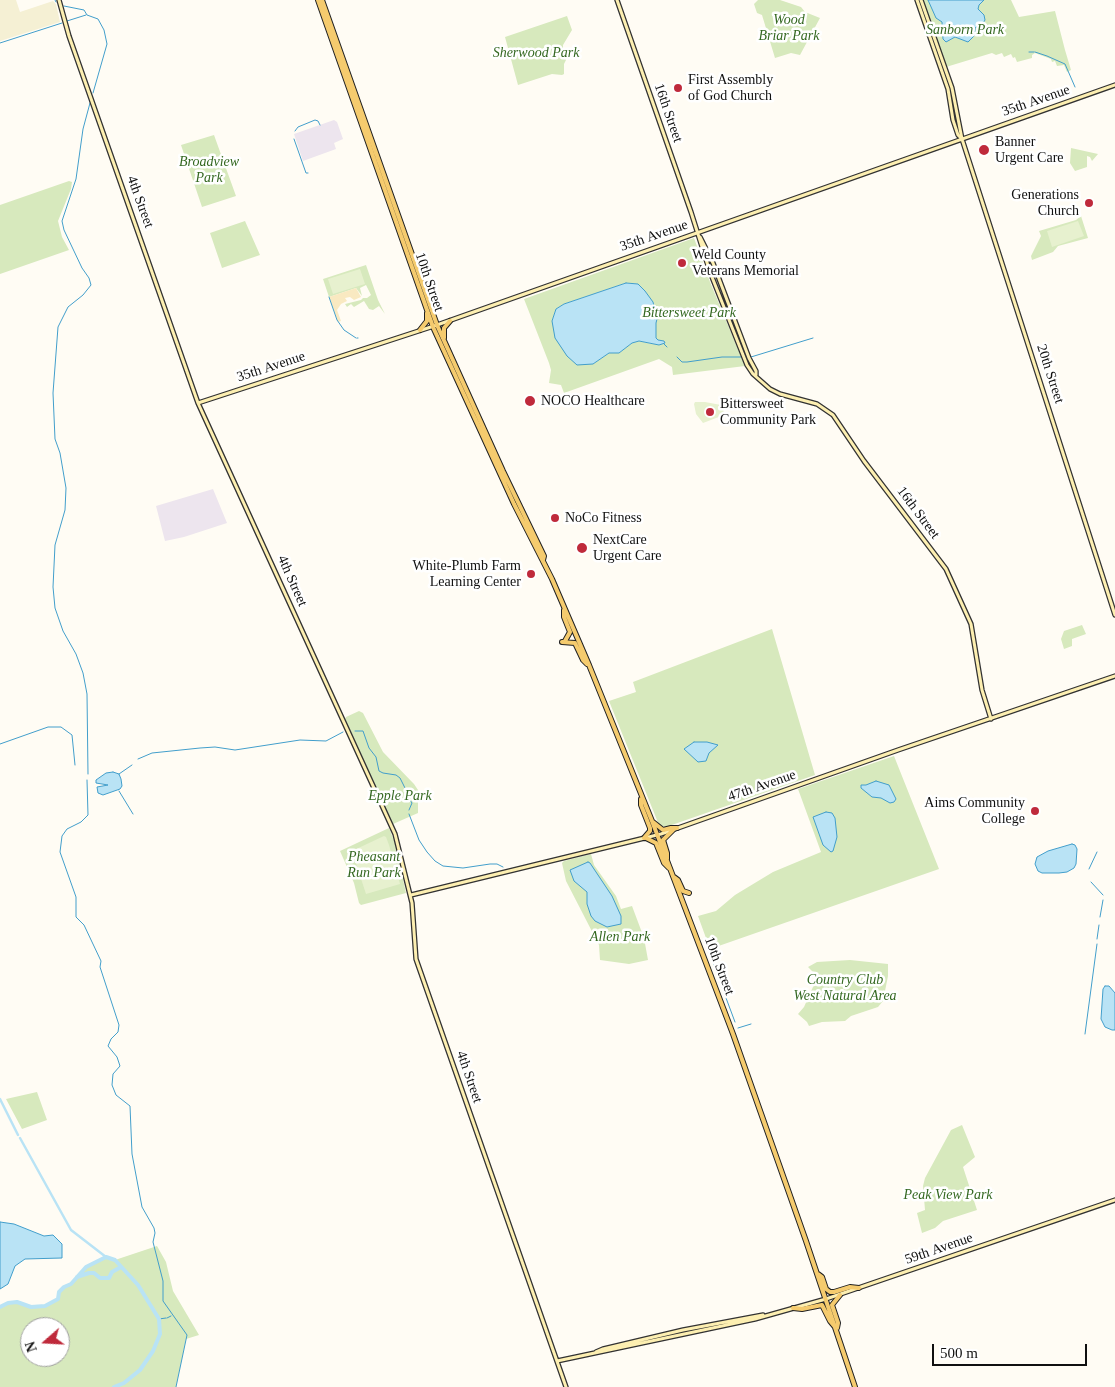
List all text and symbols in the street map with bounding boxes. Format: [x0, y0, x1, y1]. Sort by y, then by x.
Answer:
park label: Wood Briar Park [758, 12, 820, 44]
park label: Sanborn Park [926, 22, 1004, 38]
park label: Sherwood Park [493, 45, 579, 61]
place label: First Assembly of God Church [688, 72, 773, 104]
street label: 16th Street [650, 81, 686, 145]
marker: First Assembly of God Church [672, 82, 684, 94]
street label: 35th Avenue [1000, 82, 1072, 120]
place label: Banner Urgent Care [995, 134, 1064, 166]
marker: Banner Urgent Care [977, 143, 991, 157]
park label: Broadview Park [179, 154, 239, 186]
street label: 4th Street [123, 174, 157, 230]
place label: Generations Church [1011, 187, 1079, 220]
marker: Generations Church [1083, 197, 1095, 209]
street label: 35th Avenue [618, 217, 690, 255]
place label: Weld County Veterans Memorial [692, 247, 799, 280]
street label: 10th Street [411, 250, 447, 314]
marker: Weld County Veterans Memorial [676, 257, 688, 269]
park label: Bittersweet Park [642, 305, 736, 321]
street label: 20th Street [1033, 342, 1067, 406]
street label: 35th Avenue [235, 348, 307, 386]
place label: NOCO Healthcare [541, 393, 645, 409]
marker: NOCO Healthcare [523, 394, 537, 408]
place label: Bittersweet Community Park [720, 396, 816, 428]
marker: Bittersweet Community Park [704, 406, 716, 418]
street label: 16th Street [893, 484, 943, 542]
place label: NoCo Fitness [565, 510, 642, 526]
marker: NoCo Fitness [549, 512, 561, 524]
place label: NextCare Urgent Care [593, 532, 662, 564]
marker: NextCare Urgent Care [575, 541, 589, 555]
street label: 4th Street [273, 553, 311, 609]
place label: White-Plumb Farm Learning Center [413, 558, 521, 590]
marker: White-Plumb Farm Learning Center [525, 568, 537, 580]
street label: 47th Avenue [726, 767, 798, 805]
park label: Epple Park [368, 788, 432, 804]
place label: Aims Community College [924, 795, 1025, 828]
marker: Aims Community College [1029, 805, 1041, 817]
park label: Pheasant Run Park [347, 849, 401, 882]
park label: Allen Park [590, 929, 650, 945]
street label: 10th Street [700, 934, 738, 998]
park label: Country Club West Natural Area [793, 972, 897, 1004]
street label: 4th Street [452, 1049, 486, 1105]
park label: Peak View Park [903, 1187, 993, 1203]
street label: 59th Avenue [903, 1230, 975, 1268]
north arrow [20, 1317, 70, 1367]
scale bar [935, 1334, 1090, 1366]
text: N [23, 1339, 40, 1354]
text: 500 m [940, 1345, 978, 1361]

